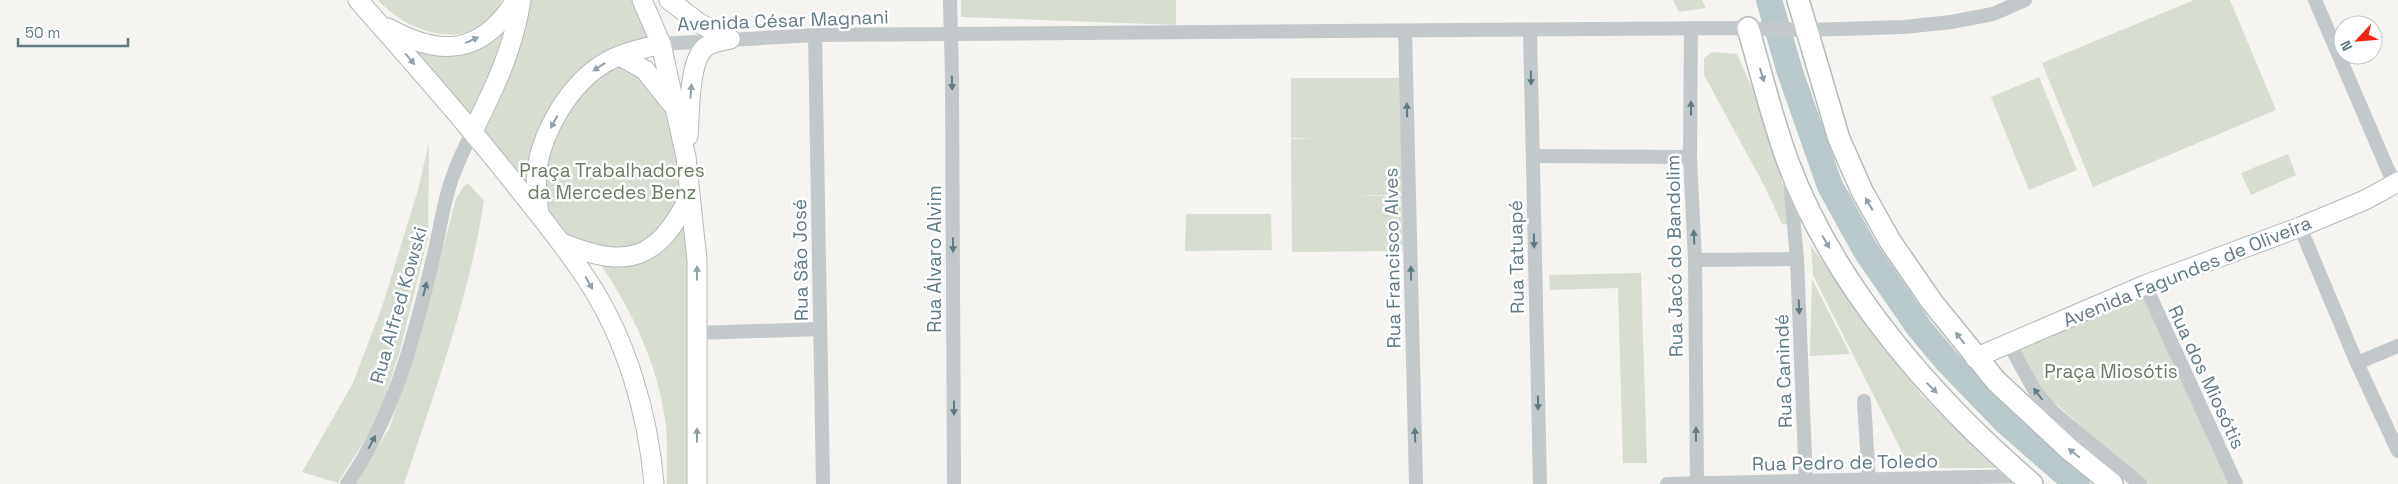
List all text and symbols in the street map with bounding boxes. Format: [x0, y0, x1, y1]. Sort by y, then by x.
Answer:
street label: Avenida César Magnani [677, 4, 889, 37]
scale bar [18, 15, 128, 47]
north arrow [2333, 15, 2383, 65]
text: 50 m [25, 23, 60, 42]
one-way arrow [465, 36, 479, 44]
text: N [2336, 38, 2356, 54]
one-way arrow [404, 52, 415, 65]
one-way arrow [592, 62, 606, 72]
one-way arrow [1759, 67, 1767, 82]
one-way arrow [1527, 71, 1535, 87]
one-way arrow [948, 75, 956, 91]
one-way arrow [688, 83, 696, 99]
one-way arrow [1687, 100, 1695, 116]
one-way arrow [1403, 102, 1411, 118]
one-way arrow [550, 115, 558, 130]
street label: Rua Jacó do Bandolim [1660, 155, 1689, 357]
park label: Praça Trabalhadores da Mercedes Benz [519, 158, 705, 205]
street label: Rua Francisco Alves [1378, 167, 1407, 349]
street label: Rua Álvaro Alvim [922, 185, 947, 333]
one-way arrow [1865, 196, 1873, 211]
street label: Rua São José [787, 199, 814, 321]
street label: Rua Tatuapé [1503, 200, 1530, 314]
street label: Avenida Fagundes de Oliveira [2059, 210, 2315, 333]
street label: Rua Alfred Kowski [364, 224, 433, 387]
one-way arrow [1689, 228, 1697, 244]
one-way arrow [1531, 233, 1539, 249]
one-way arrow [1822, 236, 1831, 249]
one-way arrow [949, 237, 957, 253]
one-way arrow [693, 265, 701, 281]
one-way arrow [1407, 265, 1415, 281]
one-way arrow [585, 276, 593, 291]
one-way arrow [421, 282, 429, 297]
one-way arrow [1795, 299, 1803, 315]
street label: Rua dos Miosótis [2162, 301, 2251, 453]
street label: Rua Canindé [1769, 314, 1798, 428]
one-way arrow [1954, 332, 1965, 345]
park label: Praça Miosótis [2044, 359, 2178, 384]
one-way arrow [1926, 382, 1938, 394]
one-way arrow [2033, 387, 2043, 401]
one-way arrow [1534, 395, 1542, 411]
one-way arrow [950, 400, 958, 416]
one-way arrow [1692, 426, 1700, 442]
one-way arrow [693, 427, 701, 443]
one-way arrow [1410, 427, 1418, 443]
one-way arrow [368, 435, 376, 450]
street label: Rua Pedro de Toledo [1752, 448, 1938, 477]
one-way arrow [2068, 448, 2081, 459]

